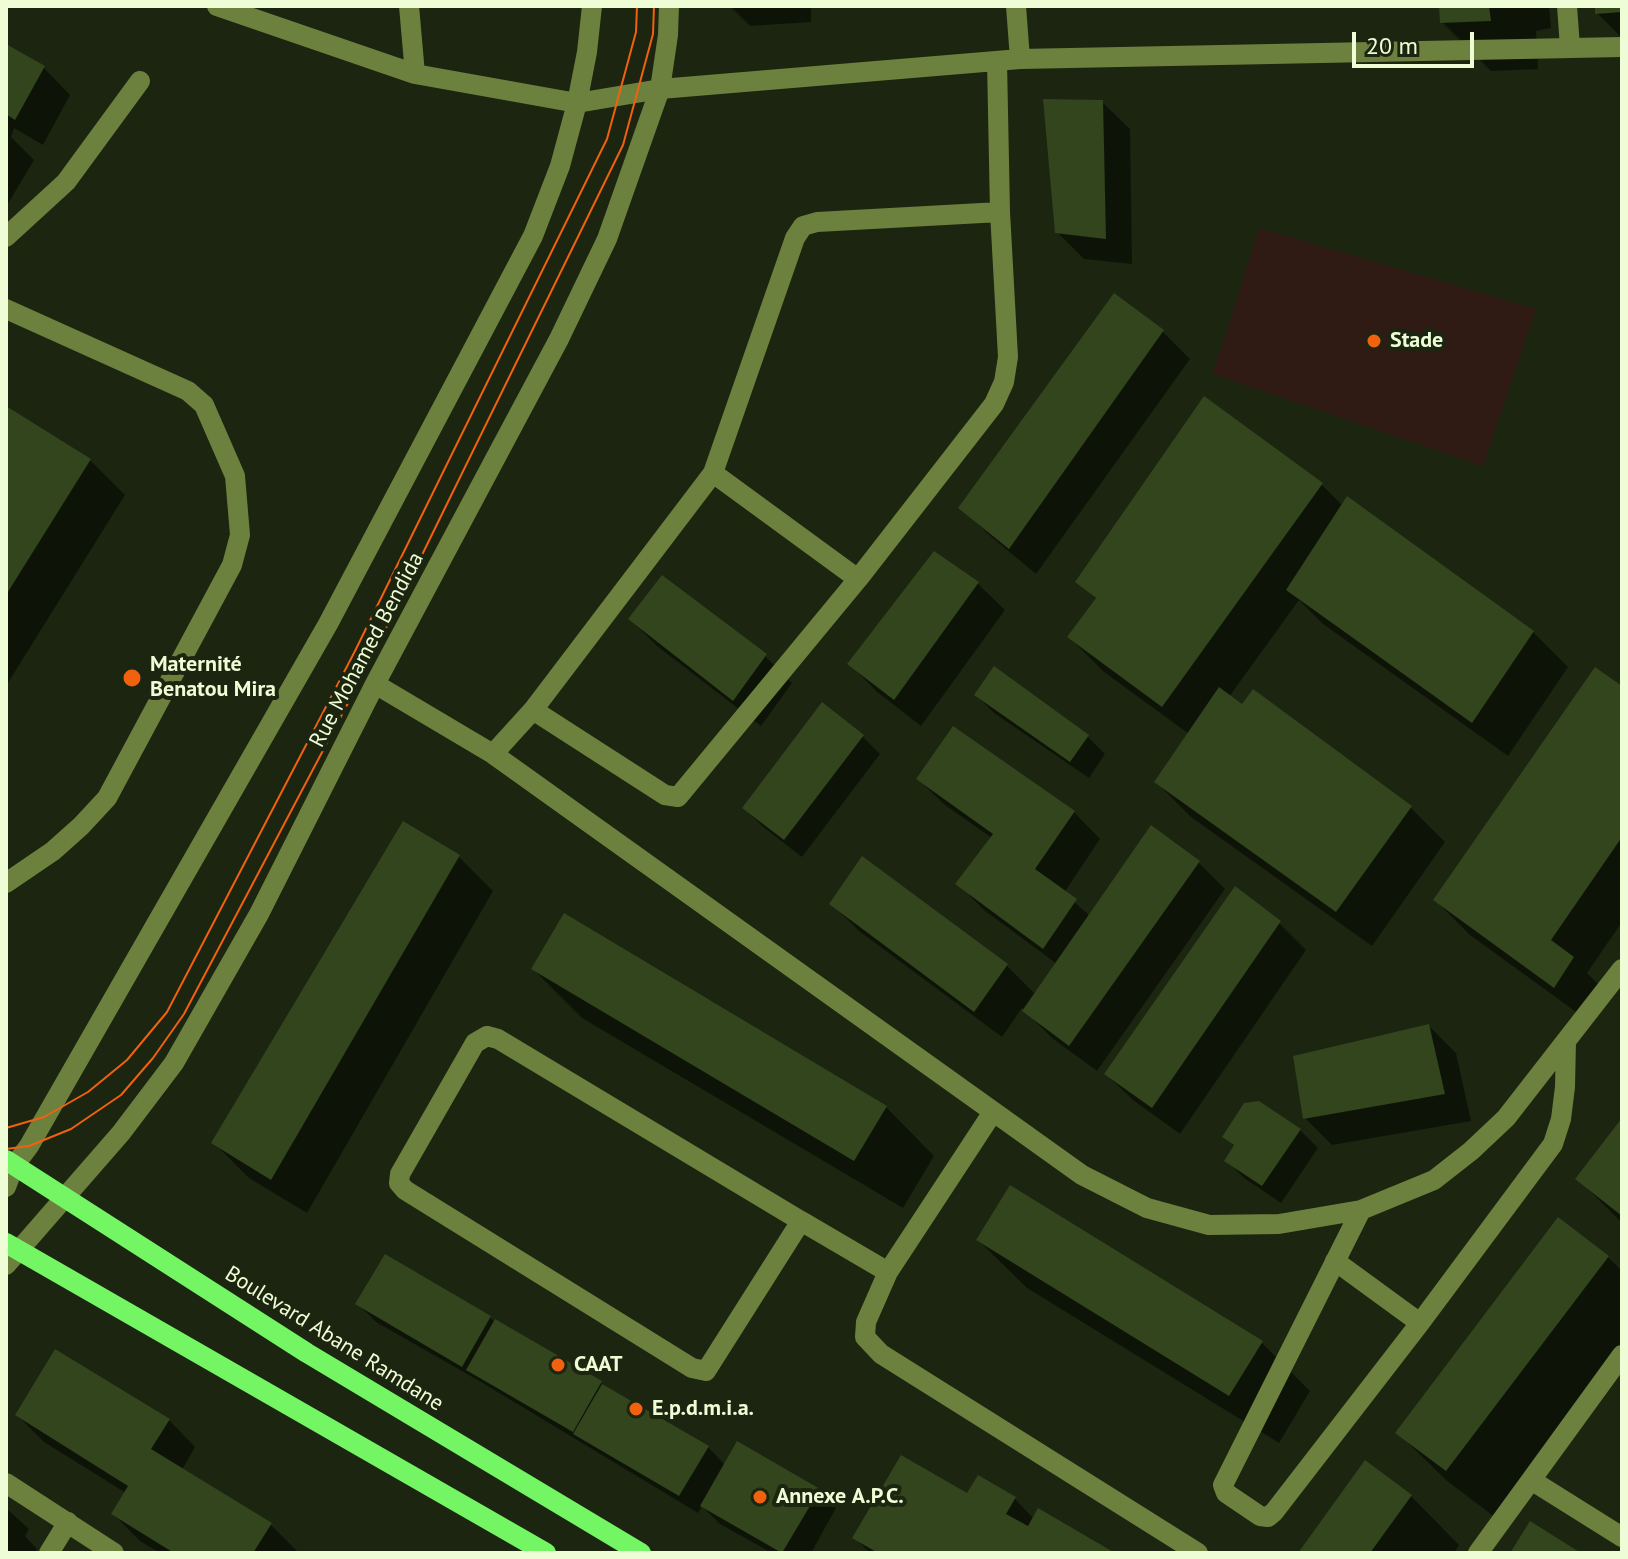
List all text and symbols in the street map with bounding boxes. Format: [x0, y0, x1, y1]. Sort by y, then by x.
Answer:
scale bar [1356, 16, 1478, 66]
text: 20 m [1366, 30, 1418, 61]
place label: Stade [1390, 328, 1443, 354]
marker: Stade [1365, 332, 1383, 350]
street label: Rue Mohamed Bendida [304, 548, 430, 752]
place label: Maternité Benatou Mira [150, 652, 276, 704]
marker: Maternité Benatou Mira [121, 667, 143, 689]
street label: Boulevard Abane Ramdane [220, 1261, 448, 1417]
place label: CAAT [574, 1352, 622, 1378]
marker: CAAT [549, 1356, 567, 1374]
place label: E.p.d.m.i.a. [652, 1396, 754, 1422]
marker: E.p.d.m.i.a. [627, 1400, 645, 1418]
place label: Annexe A.P.C. [776, 1484, 904, 1510]
marker: Annexe A.P.C. [751, 1488, 769, 1506]

